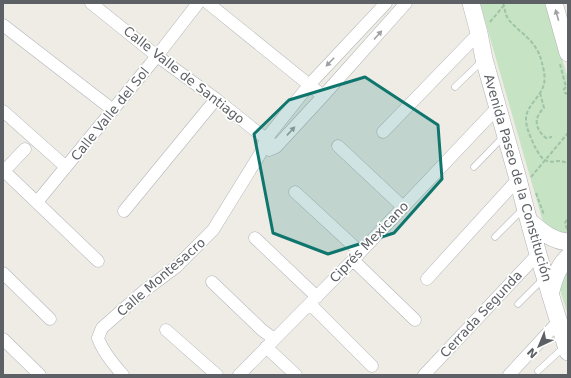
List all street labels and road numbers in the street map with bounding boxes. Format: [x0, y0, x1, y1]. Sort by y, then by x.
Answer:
street label: Calle Valle de Santiago [121, 23, 247, 127]
street label: Calle Valle del Sol [68, 64, 152, 164]
street label: Avenida Paseo de la Constitución [481, 72, 555, 284]
street label: Ciprés Mexicano [327, 198, 411, 286]
street label: Calle Montesacro [114, 235, 208, 319]
street label: Cerrada Segunda [437, 268, 525, 360]

